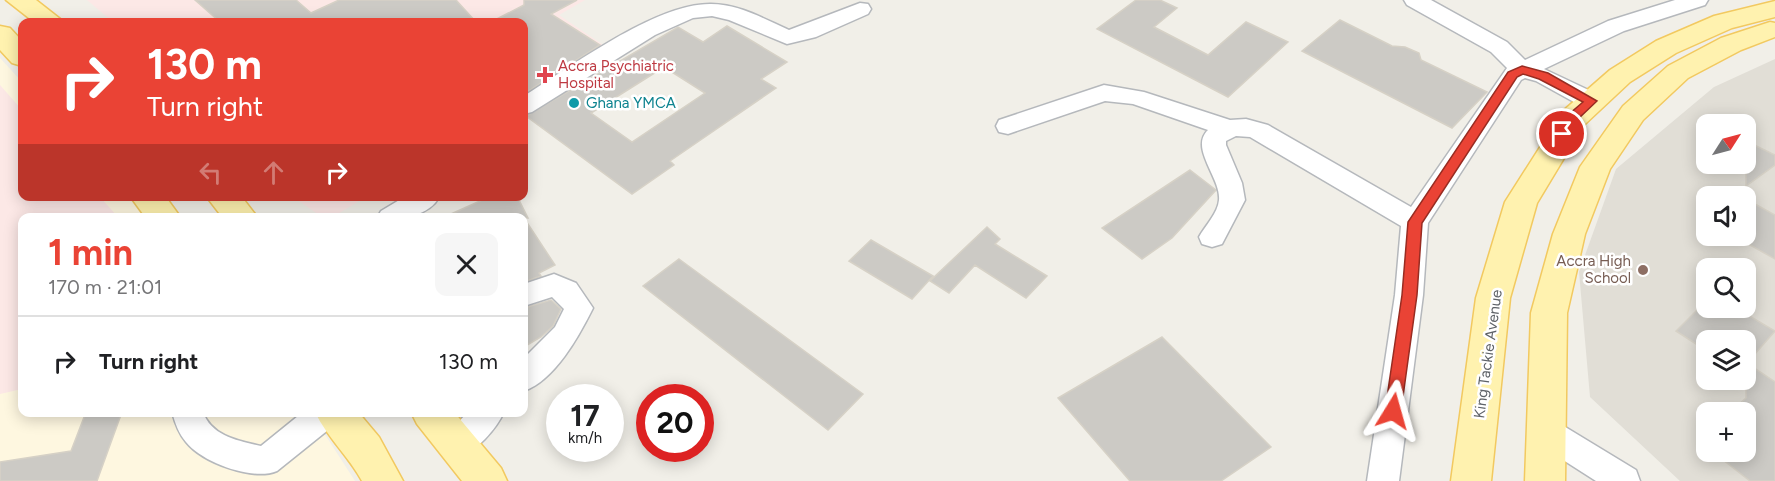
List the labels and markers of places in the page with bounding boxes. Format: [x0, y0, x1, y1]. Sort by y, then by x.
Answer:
place label: Accra Psychiatric Hospital [558, 57, 674, 92]
marker: Accra Psychiatric Hospital [536, 66, 554, 84]
place label: Ghana YMCA [586, 94, 676, 112]
marker: Ghana YMCA [567, 96, 581, 110]
pin [1536, 108, 1587, 159]
place label: Accra High School [1556, 252, 1631, 287]
marker: Accra High School [1636, 263, 1650, 277]

